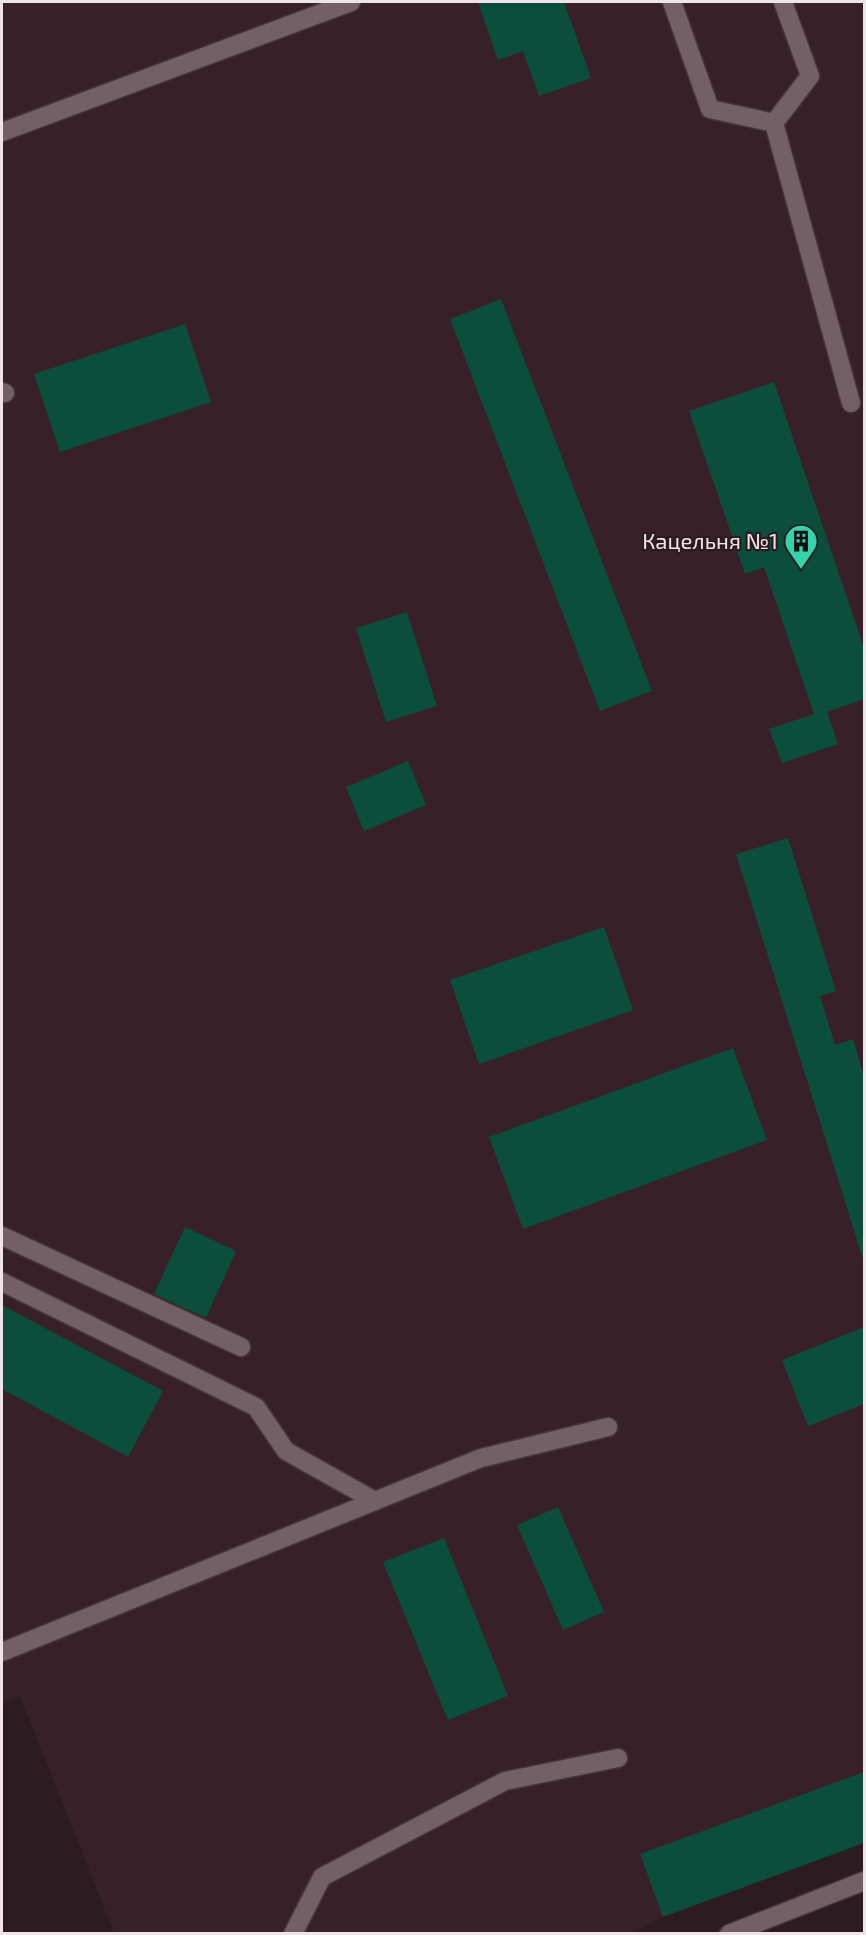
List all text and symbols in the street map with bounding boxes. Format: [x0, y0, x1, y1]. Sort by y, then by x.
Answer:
building icon: Кацельня №1 [783, 523, 819, 570]
place label: Кацельня №1 [642, 527, 778, 553]

